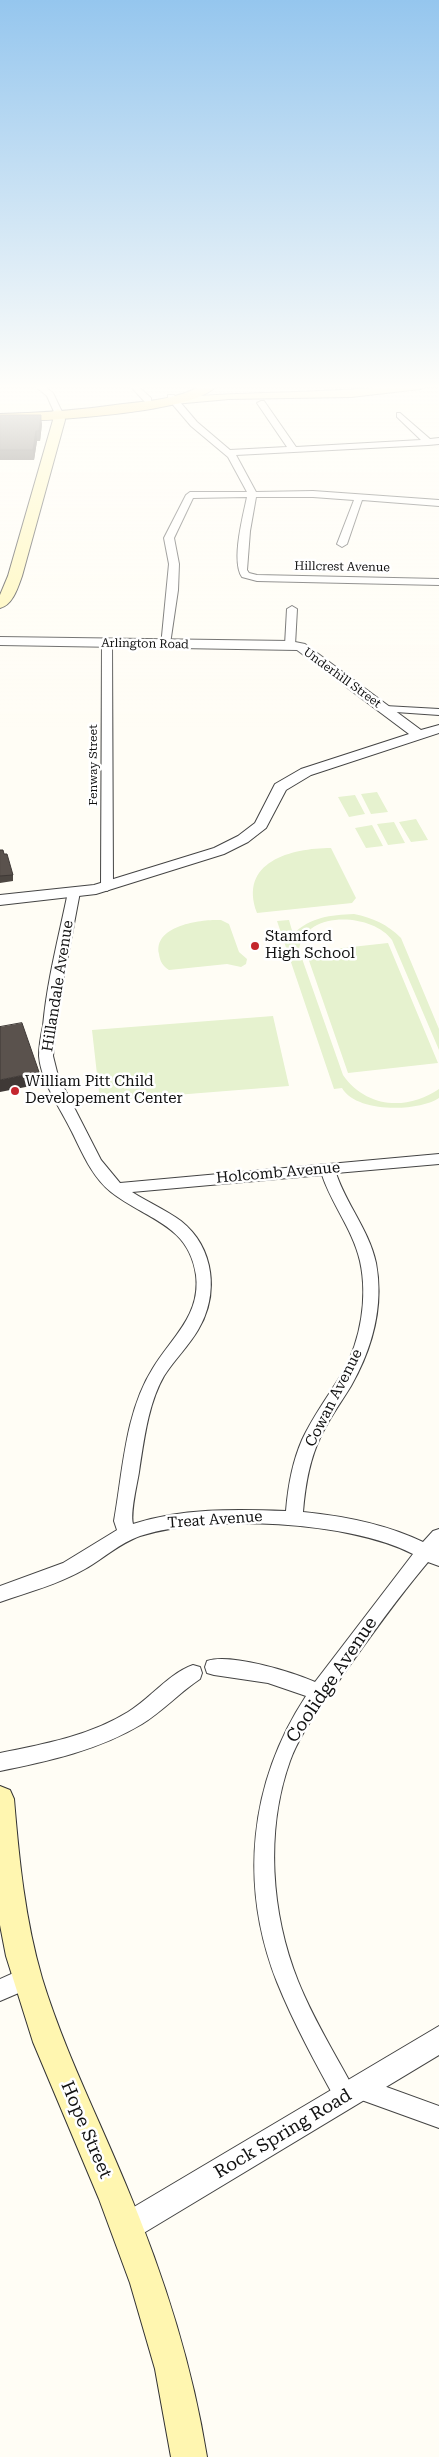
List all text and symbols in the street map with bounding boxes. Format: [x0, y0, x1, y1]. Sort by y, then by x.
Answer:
street label: Hillcrest Avenue [294, 559, 390, 575]
street label: Arlington Road [101, 636, 189, 652]
street label: Underhill Street [300, 645, 384, 711]
street label: Fenway Street [86, 724, 100, 806]
street label: Hillandale Avenue [39, 919, 77, 1053]
place label: Stamford High School [265, 928, 355, 963]
marker: Stamford High School [249, 940, 261, 952]
place label: William Pitt Child Developement Center [25, 1073, 183, 1108]
marker: William Pitt Child Developement Center [9, 1085, 21, 1097]
street label: Holcomb Avenue [215, 1159, 341, 1187]
street label: Cowan Avenue [302, 1346, 366, 1450]
street label: Treat Avenue [167, 1508, 263, 1532]
street label: Coolidge Avenue [282, 1613, 382, 1747]
street label: Hope Street [56, 2078, 116, 2182]
street label: Rock Spring Road [211, 2085, 355, 2183]

